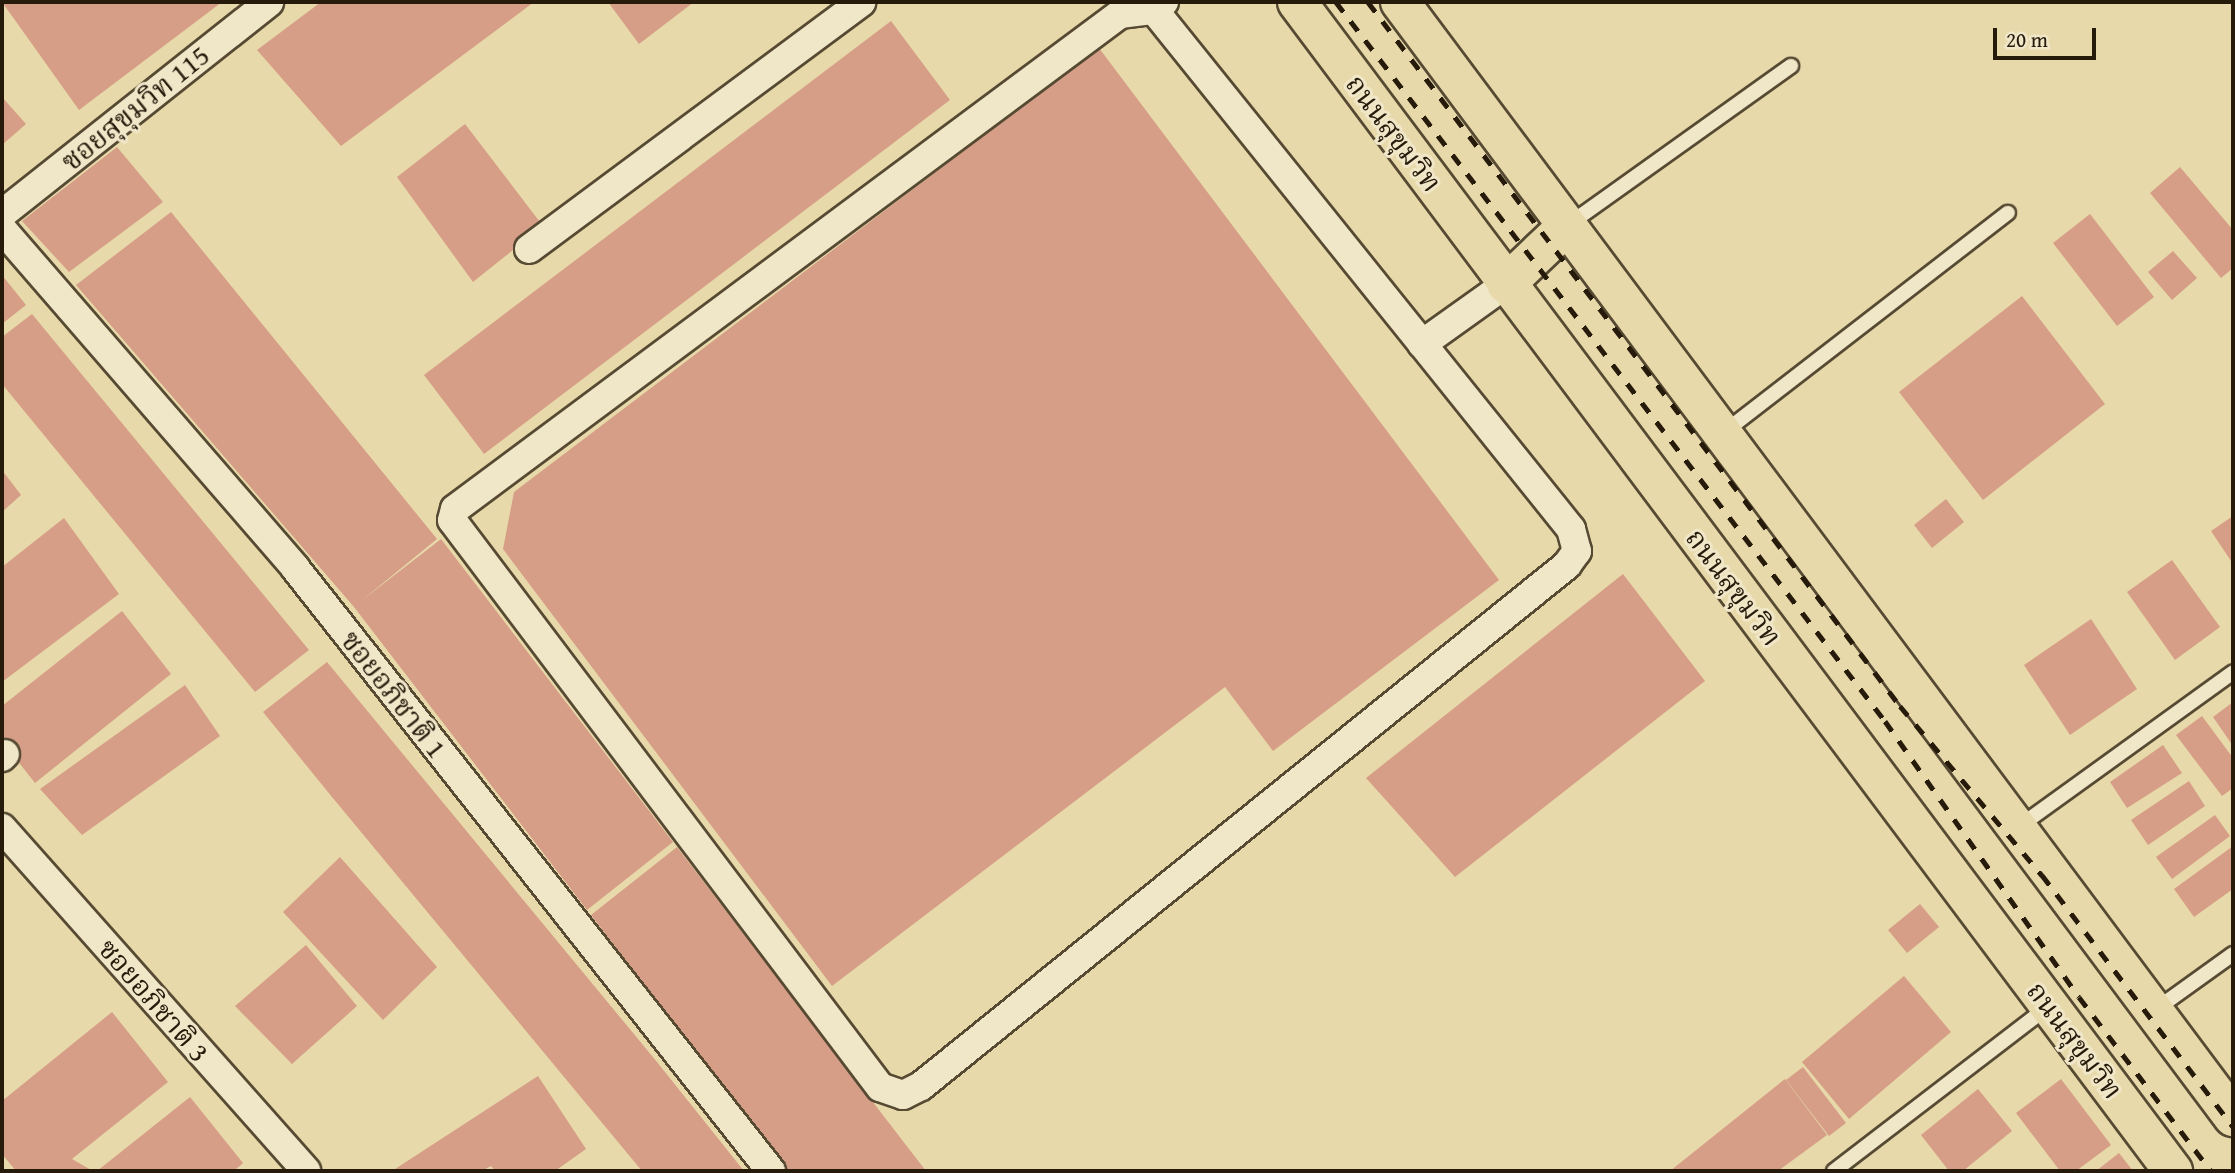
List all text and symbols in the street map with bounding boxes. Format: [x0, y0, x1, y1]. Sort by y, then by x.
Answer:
scale bar [1997, 14, 2100, 58]
text: 20 m [2006, 24, 2048, 55]
street label: ซอยสุขุมวิท 115 [54, 38, 216, 178]
street label: ถนนสุขุมวิท [1339, 68, 1449, 198]
street label: ถนนสุขุมวิท [1679, 522, 1789, 652]
street label: ซอยอภิชาติ 1 [334, 624, 454, 764]
street label: ซอยอภิชาติ 3 [91, 932, 217, 1068]
street label: ถนนสุขุมวิท [2020, 975, 2130, 1105]

